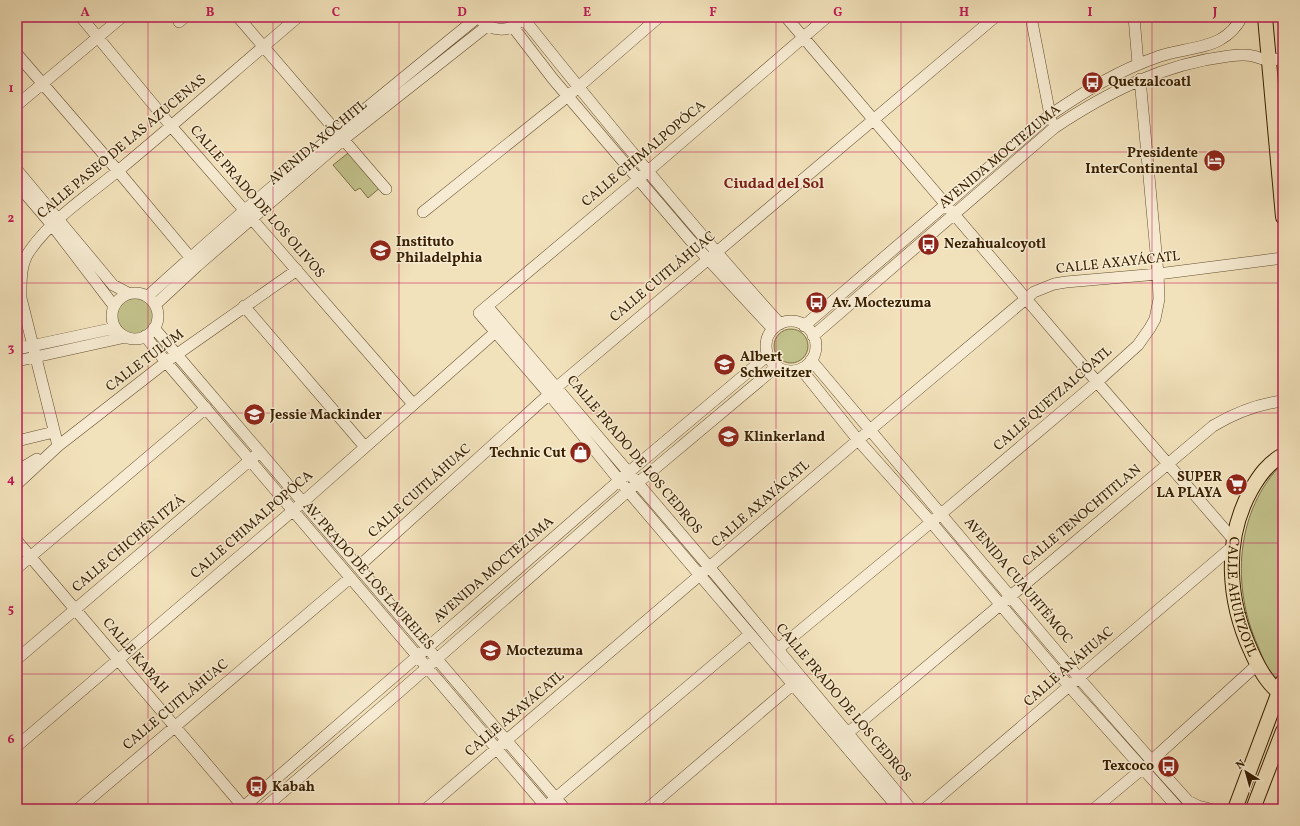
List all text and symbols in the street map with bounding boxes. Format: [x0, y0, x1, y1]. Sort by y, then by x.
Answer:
text: A [80, 4, 90, 22]
text: B [206, 4, 215, 22]
text: C [332, 4, 340, 22]
text: D [457, 4, 467, 22]
text: E [583, 4, 591, 22]
text: F [709, 4, 717, 22]
text: G [833, 4, 843, 22]
text: H [959, 4, 969, 22]
text: I [1088, 4, 1093, 22]
text: J [1212, 4, 1218, 22]
bus stop icon: Quetzalcoatl [1079, 69, 1105, 95]
street label: CALLE PASEO DE LAS AZUCENAS [33, 71, 211, 223]
place label: Quetzalcoatl [1108, 73, 1191, 92]
text: 1 [8, 80, 14, 98]
street label: AVENIDA XÓCHITL [264, 95, 371, 190]
street label: CALLE CHIMALPOPÓCA [577, 96, 710, 212]
street label: AVENIDA MOCTEZUMA [935, 100, 1065, 214]
street label: CALLE PRADO DE LOS OLIVOS [185, 121, 329, 283]
place label: Presidente InterContinental [1085, 144, 1198, 179]
hotel icon: Presidente InterContinental [1201, 148, 1227, 174]
district label: Ciudad del Sol [724, 174, 824, 195]
text: 2 [8, 210, 15, 228]
street label: CALLE CUITLÁHUAC [606, 227, 720, 327]
bus stop icon: Nezahualcoyotl [915, 231, 941, 257]
place label: Instituto Philadelphia [396, 233, 483, 268]
place label: Nezahualcoyotl [944, 235, 1046, 254]
school or university icon: Instituto Philadelphia [367, 237, 393, 263]
street label: CALLE AXAYÁCATL [1055, 247, 1181, 279]
bus stop icon: Av. Moctezuma [804, 290, 830, 316]
place label: Av. Moctezuma [832, 294, 932, 313]
street label: CALLE TULUM [102, 325, 188, 397]
text: 3 [8, 340, 15, 358]
street label: CALLE QUETZALCÓATL [989, 341, 1116, 456]
place label: Albert Schweitzer [740, 348, 812, 383]
school or university icon: Albert Schweitzer [712, 352, 738, 378]
street label: CALLE PRADO DE LOS CEDROS [562, 372, 706, 538]
school or university icon: Jessie Mackinder [242, 402, 268, 428]
place label: Jessie Mackinder [269, 406, 382, 425]
school or university icon: Klinkerland [716, 424, 742, 450]
place label: Klinkerland [744, 428, 826, 447]
street label: CALLE CUITLÁHUAC [364, 440, 476, 542]
shop icon: Technic Cut [568, 440, 594, 466]
place label: Technic Cut [489, 444, 566, 463]
street label: CALLE AXAYÁCATL [708, 456, 814, 552]
street label: CALLE TENOCHTITLAN [1019, 461, 1145, 571]
street label: CALLE CHIMALPOPÓCA [186, 466, 317, 583]
place label: SUPER LA PLAYA [1156, 468, 1222, 503]
text: 4 [7, 471, 15, 489]
supermarket icon: SUPER LA PLAYA [1224, 472, 1250, 498]
street label: CALLE CHICHÉN ITZÁ [68, 491, 190, 597]
street label: AV. PRADO DE LOS LAURELES [298, 498, 438, 654]
street label: AVENIDA MOCTEZUMA [430, 512, 558, 628]
street label: AVENIDA CUAUHTÉMOC [960, 514, 1076, 648]
street label: CALLE AHUÍTZOTL [1222, 535, 1262, 660]
text: 5 [8, 601, 14, 619]
street label: CALLE KABAH [98, 614, 172, 698]
street label: CALLE PRADO DE LOS CEDROS [771, 620, 915, 786]
street label: CALLE ANÁHUAC [1020, 623, 1118, 711]
school or university icon: Moctezuma [477, 638, 503, 664]
place label: Moctezuma [506, 642, 583, 661]
street label: CALLE CUITLÁHUAC [119, 655, 233, 755]
street label: CALLE AXAYÁCATL [461, 667, 569, 761]
text: 6 [7, 731, 15, 749]
north arrow [1226, 752, 1266, 792]
bus stop icon: Texcoco [1156, 753, 1182, 779]
place label: Texcoco [1102, 757, 1154, 776]
text: N [1233, 757, 1249, 774]
bus stop icon: Kabah [243, 774, 269, 800]
place label: Kabah [272, 778, 315, 797]

